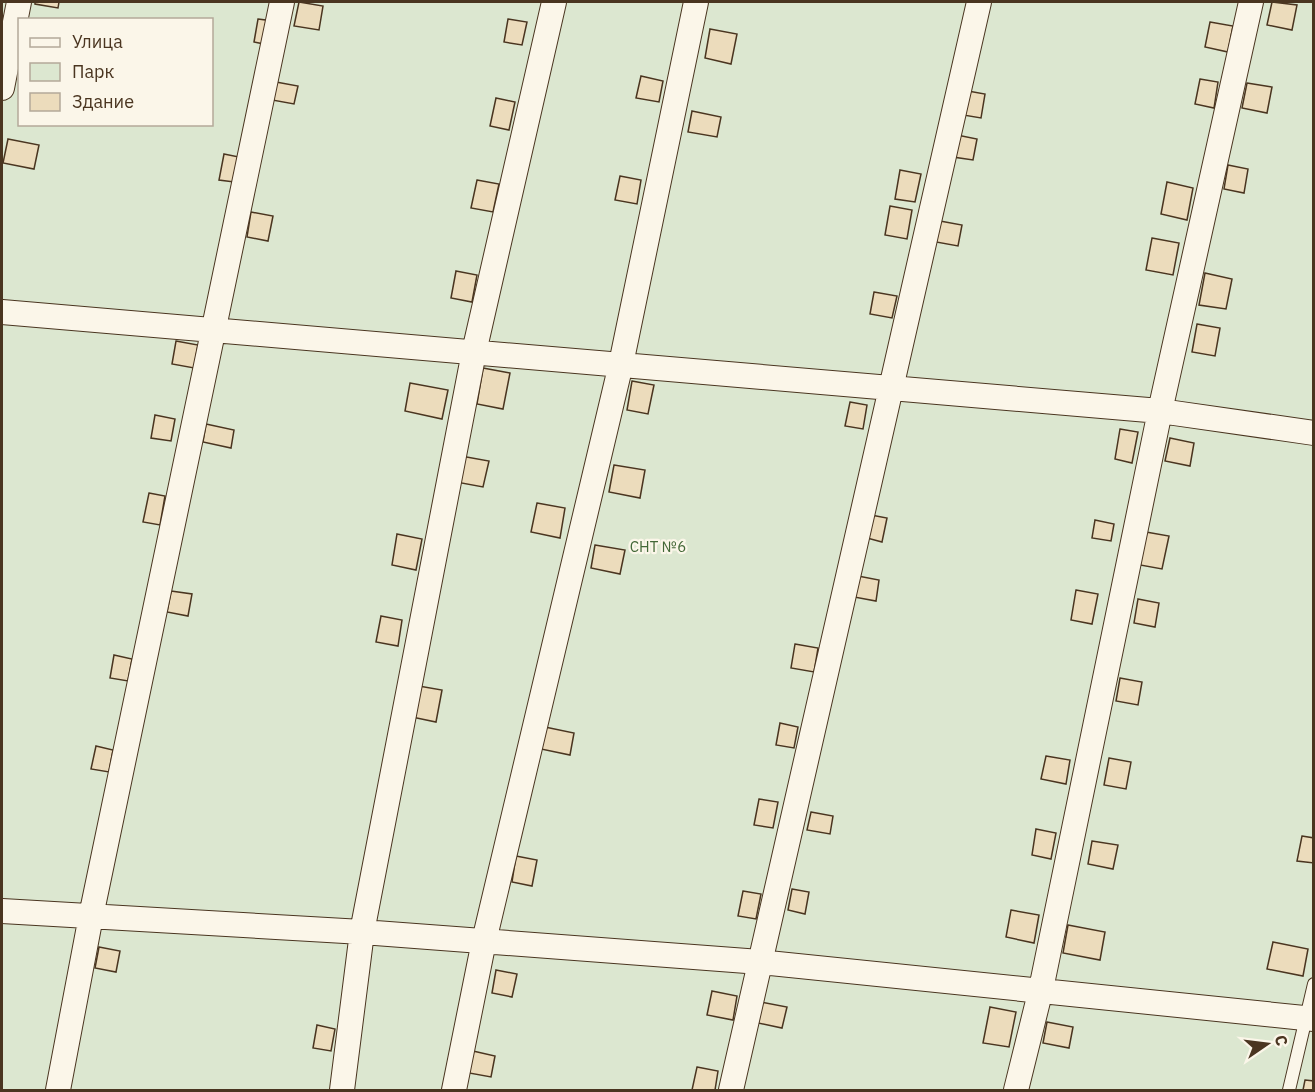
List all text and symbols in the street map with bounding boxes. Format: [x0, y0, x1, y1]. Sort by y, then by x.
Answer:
legend [18, 18, 213, 126]
text: Улица [72, 30, 123, 53]
text: Парк [72, 60, 115, 83]
text: Здание [72, 90, 134, 113]
park label: СНТ №6 [630, 537, 686, 556]
north arrow [1237, 1014, 1297, 1074]
text: С [1271, 1033, 1293, 1048]

